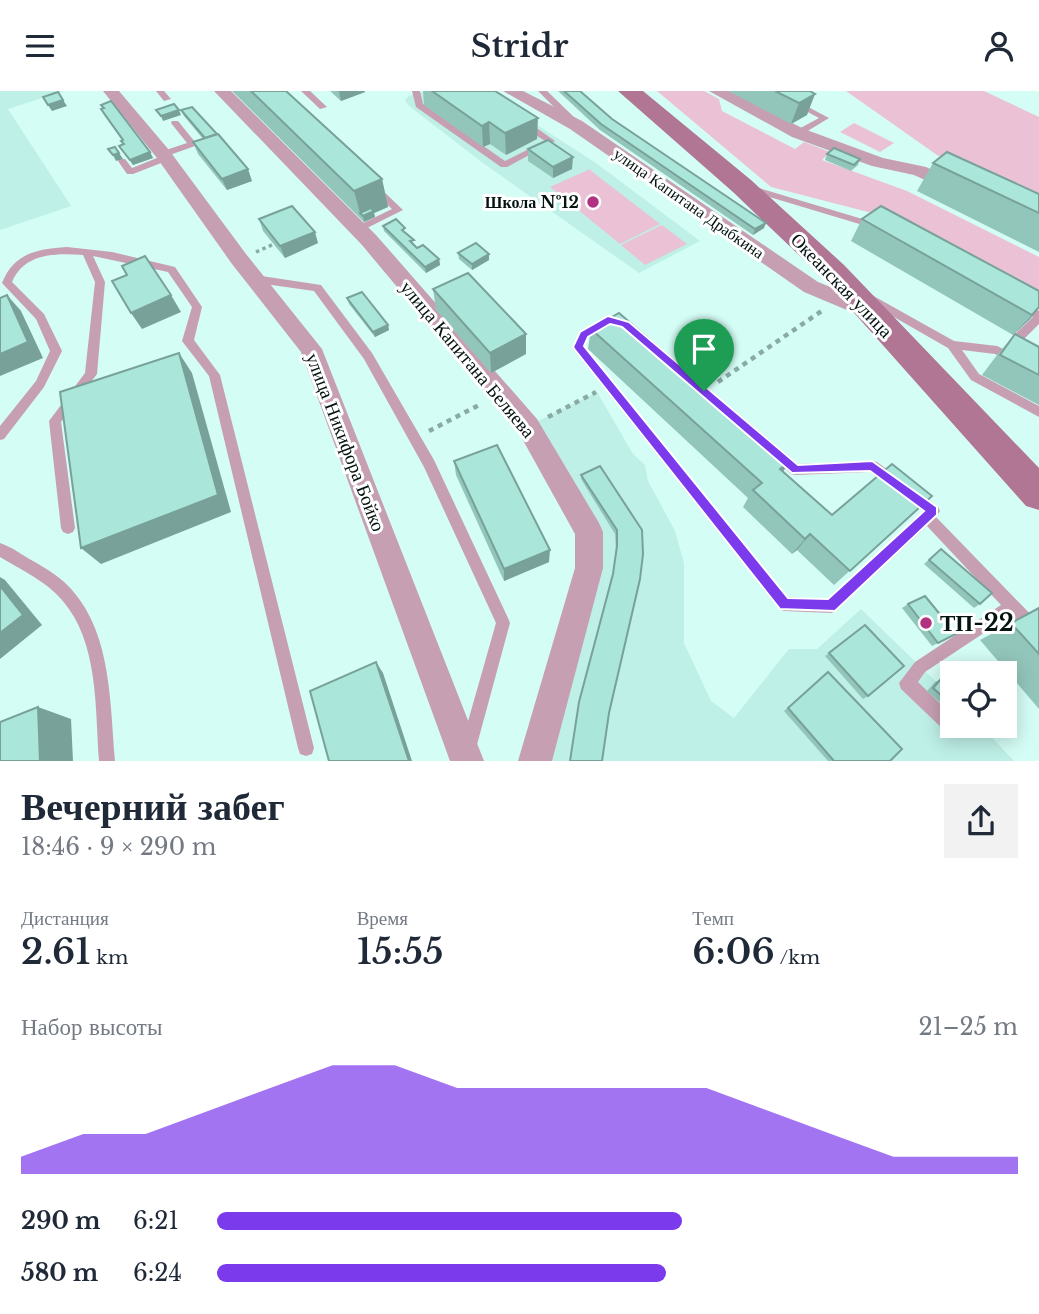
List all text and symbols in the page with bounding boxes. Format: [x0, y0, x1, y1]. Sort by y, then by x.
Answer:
text: Stridr [471, 26, 568, 66]
icon: menu [21, 27, 59, 65]
icon: person [980, 27, 1018, 65]
street label: улица Капитана Драбкина [610, 143, 768, 263]
place label: Школа №12 [485, 192, 579, 212]
marker: Школа №12 [585, 194, 601, 210]
street label: Океанская улица [786, 228, 898, 343]
street label: улица Капитана Беляева [395, 276, 540, 443]
pin [674, 319, 734, 391]
icon: arrive [685, 330, 723, 368]
street label: улица Никифора Бойко [301, 350, 390, 535]
place label: ТП-22 [940, 609, 1014, 637]
marker: ТП-22 [918, 615, 934, 631]
map controls [940, 661, 1017, 738]
button: locate [940, 661, 1017, 738]
text: Вечерний забег [21, 783, 285, 830]
button: share [944, 784, 1018, 858]
text: 18:46 · 9 × 290 m [21, 833, 216, 861]
text: Дистанция [21, 907, 109, 930]
text: Время [357, 907, 408, 930]
text: Темп [692, 907, 734, 930]
text: 2.61 [21, 930, 91, 973]
text: 15:55 [357, 930, 444, 973]
text: 6:06 [692, 930, 775, 973]
text: km [91, 946, 128, 969]
text: /km [775, 946, 820, 969]
text: Набор высоты [21, 1013, 162, 1041]
text: 21–25 m [918, 1013, 1018, 1041]
text: 290 m [21, 1207, 100, 1235]
text: 6:21 [133, 1207, 179, 1235]
text: 580 m [21, 1259, 98, 1287]
text: 6:24 [133, 1259, 182, 1287]

